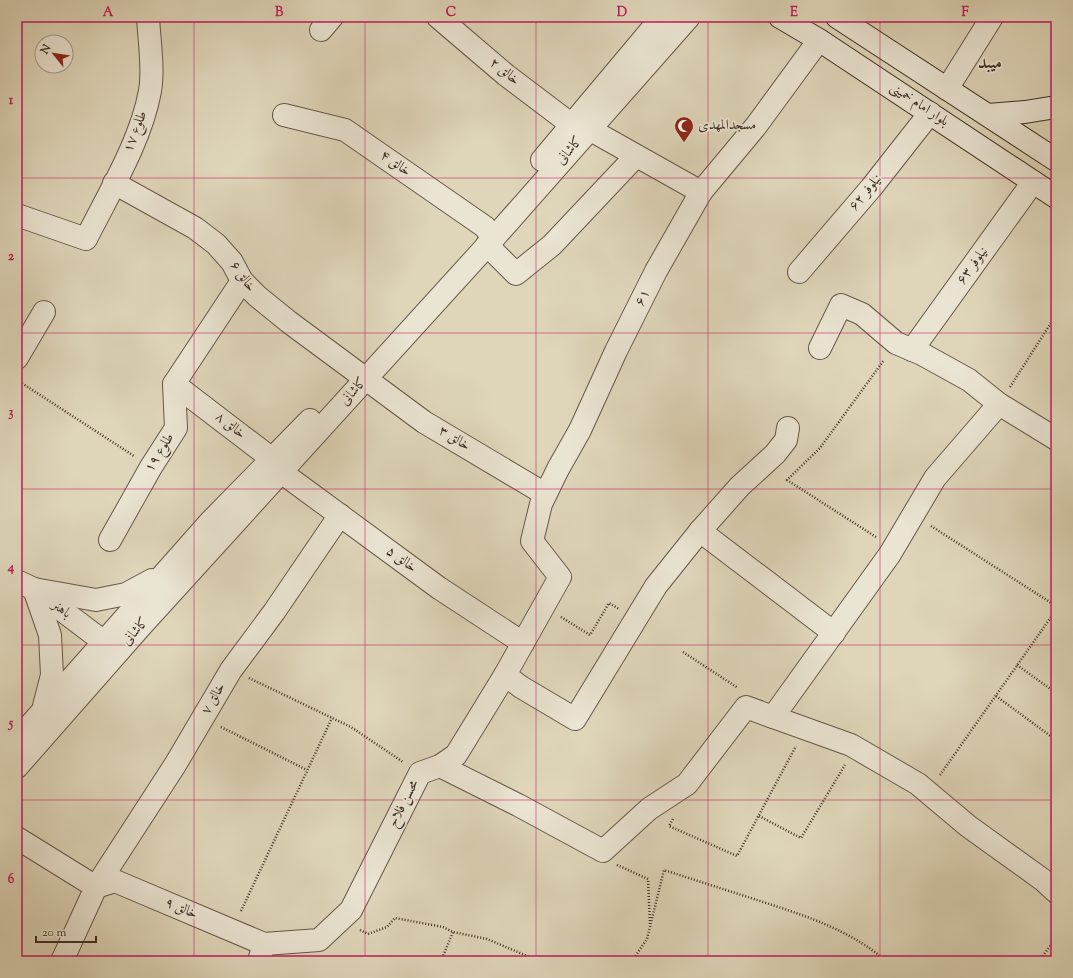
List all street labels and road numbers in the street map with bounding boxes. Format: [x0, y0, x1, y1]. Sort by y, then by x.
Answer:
street label: خالق ۲ [485, 54, 523, 90]
street label: بلوار امام خمینی [885, 78, 953, 133]
street label: طلوع ۱۷ [119, 108, 153, 156]
street label: کاشانی [552, 132, 588, 170]
street label: خالق ۴ [375, 146, 415, 182]
street label: نیلوفر ۶۲ [845, 170, 887, 216]
street label: نیلوفر ۶۳ [952, 243, 994, 289]
street label: خالق ۶ [224, 257, 260, 297]
street label: ۶۱ [630, 286, 656, 310]
street label: کاشانی [336, 373, 372, 411]
street label: خالق ۸ [211, 408, 249, 444]
street label: خالق ۳ [434, 422, 474, 456]
street label: طلوع ۱۹ [140, 429, 180, 476]
street label: خالق ۵ [381, 542, 421, 578]
street label: باهنر [45, 595, 75, 624]
street label: کاشانی [118, 613, 154, 651]
street label: خالق ۷ [197, 679, 231, 719]
street label: محسن فلاح [383, 776, 426, 832]
street label: خالق ۹ [162, 893, 200, 925]

